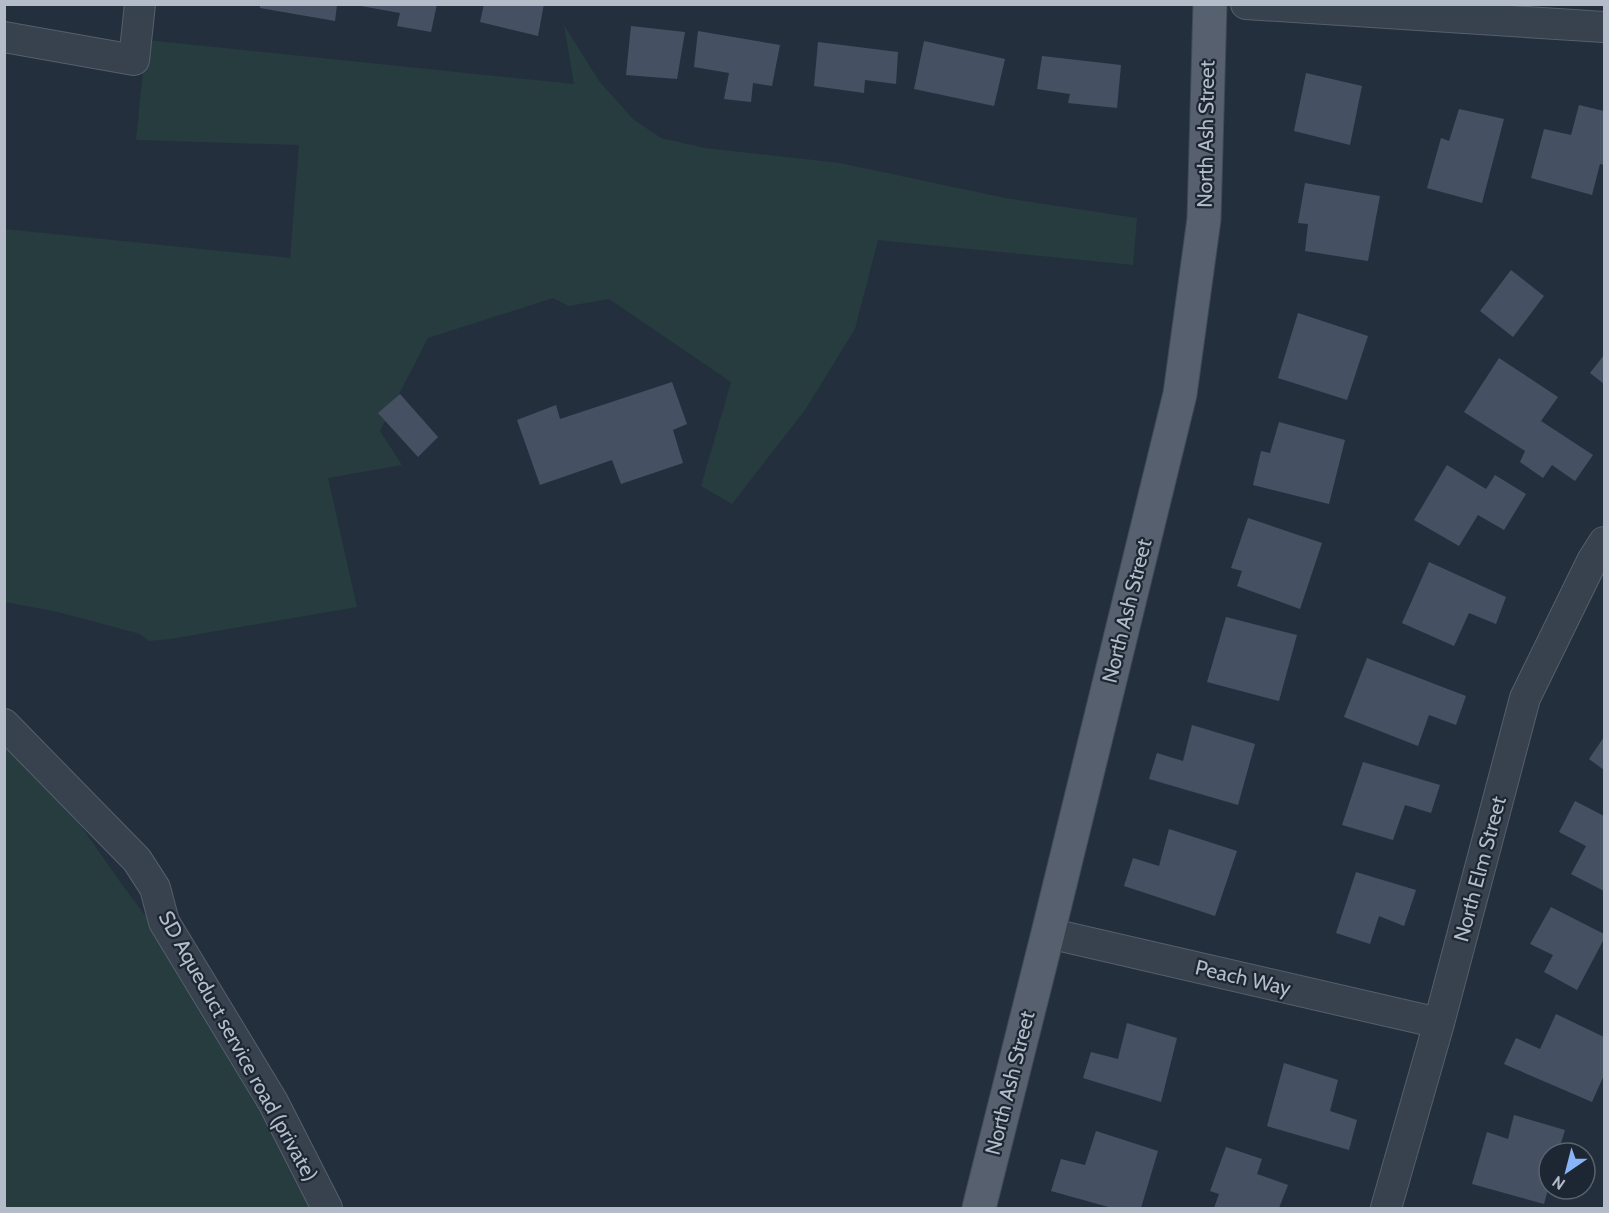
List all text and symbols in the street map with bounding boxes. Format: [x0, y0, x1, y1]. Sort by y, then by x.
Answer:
street label: North Ash Street [1192, 60, 1219, 208]
street label: North Ash Street [1097, 536, 1156, 686]
street label: North Elm Street [1448, 793, 1511, 944]
street label: SD Aqueduct service road (private) [154, 906, 323, 1185]
street label: Peach Way [1193, 954, 1294, 1001]
street label: North Ash Street [980, 1008, 1039, 1158]
north arrow [1537, 1141, 1597, 1201]
text: N [1549, 1172, 1569, 1194]

